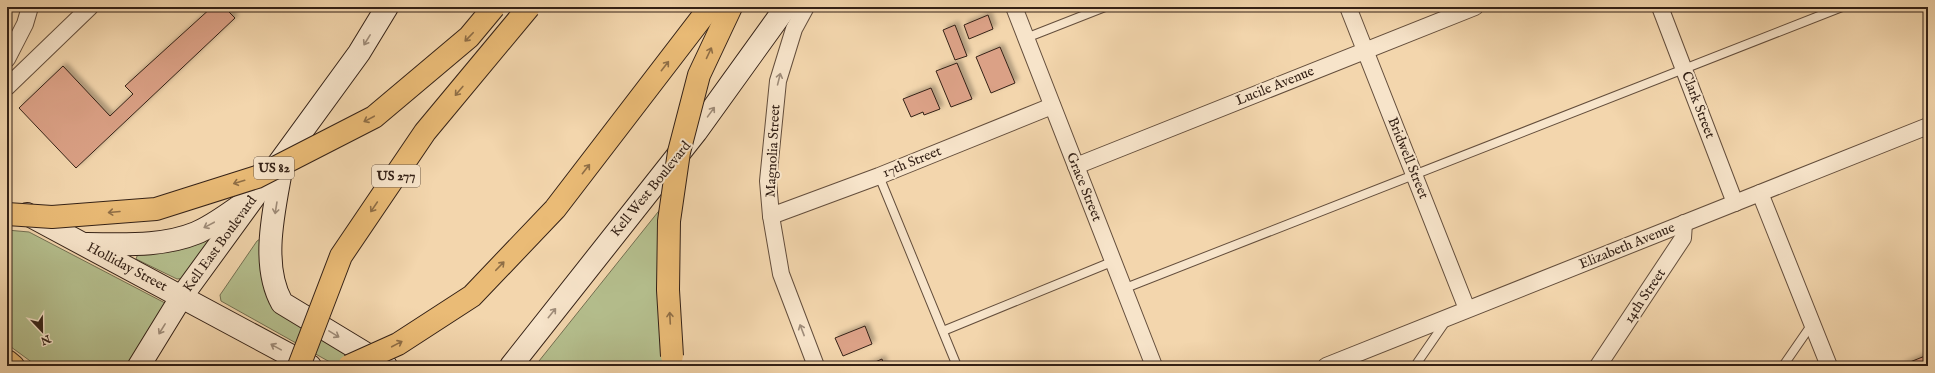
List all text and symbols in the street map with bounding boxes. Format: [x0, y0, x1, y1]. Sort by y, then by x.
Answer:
one-way arrow [464, 32, 474, 42]
one-way arrow [362, 34, 370, 46]
one-way arrow [706, 47, 713, 59]
one-way arrow [661, 60, 669, 71]
street label: Lucile Avenue [1233, 62, 1317, 110]
street label: Clark Street [1677, 69, 1719, 141]
one-way arrow [776, 73, 783, 86]
one-way arrow [455, 86, 464, 96]
street label: Magnolia Street [762, 104, 784, 198]
one-way arrow [707, 107, 715, 118]
street label: Bridwell Street [1383, 115, 1433, 202]
one-way arrow [363, 116, 375, 124]
street label: Kell West Boulevard [607, 137, 696, 241]
street label: 17th Street [880, 142, 944, 182]
street label: Grace Street [1062, 150, 1106, 224]
road number: US 82 [254, 157, 294, 179]
one-way arrow [581, 163, 590, 174]
road number: US 277 [372, 165, 420, 187]
one-way arrow [234, 179, 246, 187]
street label: Kell East Boulevard [179, 192, 261, 296]
one-way arrow [271, 201, 279, 214]
one-way arrow [370, 201, 378, 212]
one-way arrow [108, 208, 121, 216]
street label: Elizabeth Avenue [1576, 218, 1678, 273]
one-way arrow [204, 222, 216, 230]
street label: Holliday Street [84, 238, 171, 296]
one-way arrow [495, 262, 504, 272]
street label: 14th Street [1620, 265, 1670, 327]
one-way arrow [548, 307, 556, 318]
north arrow [22, 311, 62, 351]
one-way arrow [666, 311, 673, 324]
one-way arrow [158, 323, 166, 334]
one-way arrow [797, 324, 805, 336]
text: N [38, 331, 53, 348]
one-way arrow [328, 331, 340, 339]
one-way arrow [391, 340, 403, 347]
one-way arrow [270, 343, 282, 350]

